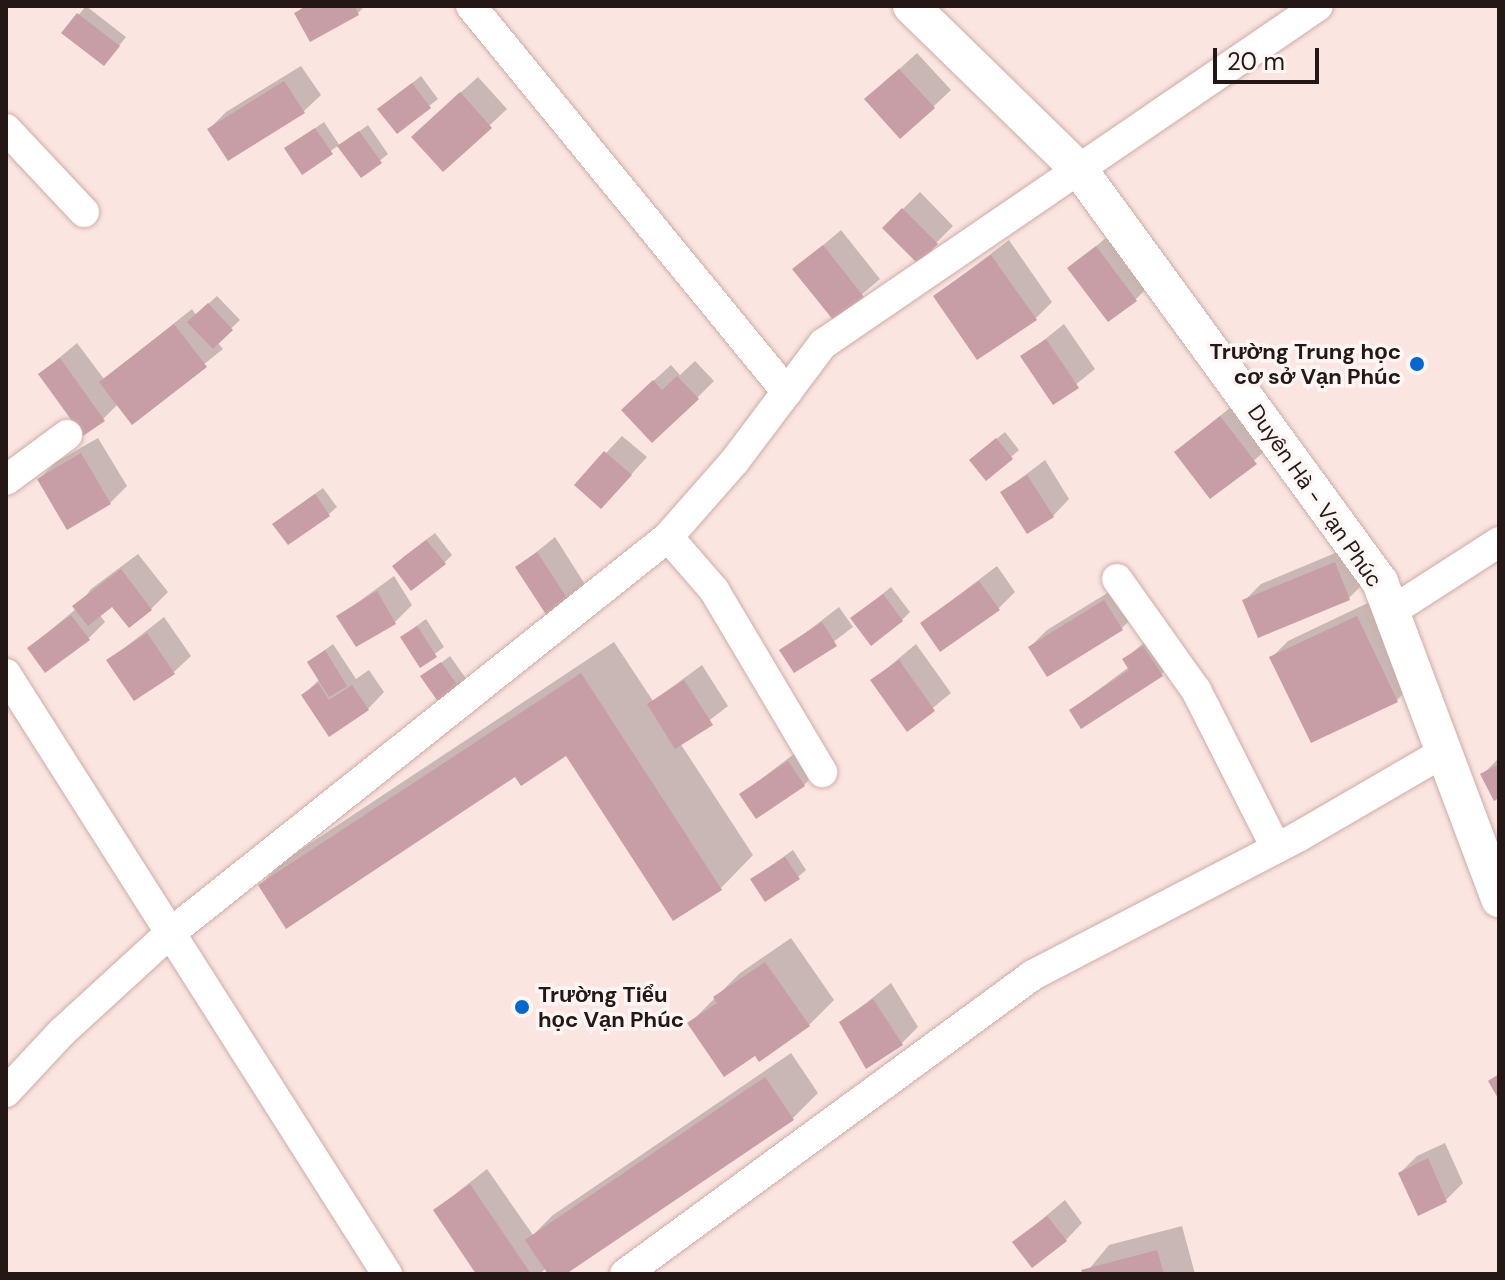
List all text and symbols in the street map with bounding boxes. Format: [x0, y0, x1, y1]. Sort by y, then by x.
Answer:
scale bar [1217, 32, 1323, 82]
text: 20 m [1227, 46, 1285, 77]
place label: Trường Trung học cơ sở Vạn Phúc [1210, 338, 1401, 390]
marker: Trường Trung học cơ sở Vạn Phúc [1408, 355, 1426, 373]
street label: Duyên Hà - Vạn Phúc [1242, 400, 1388, 592]
place label: Trường Tiểu học Vạn Phúc [538, 981, 684, 1032]
marker: Trường Tiểu học Vạn Phúc [513, 998, 531, 1016]

